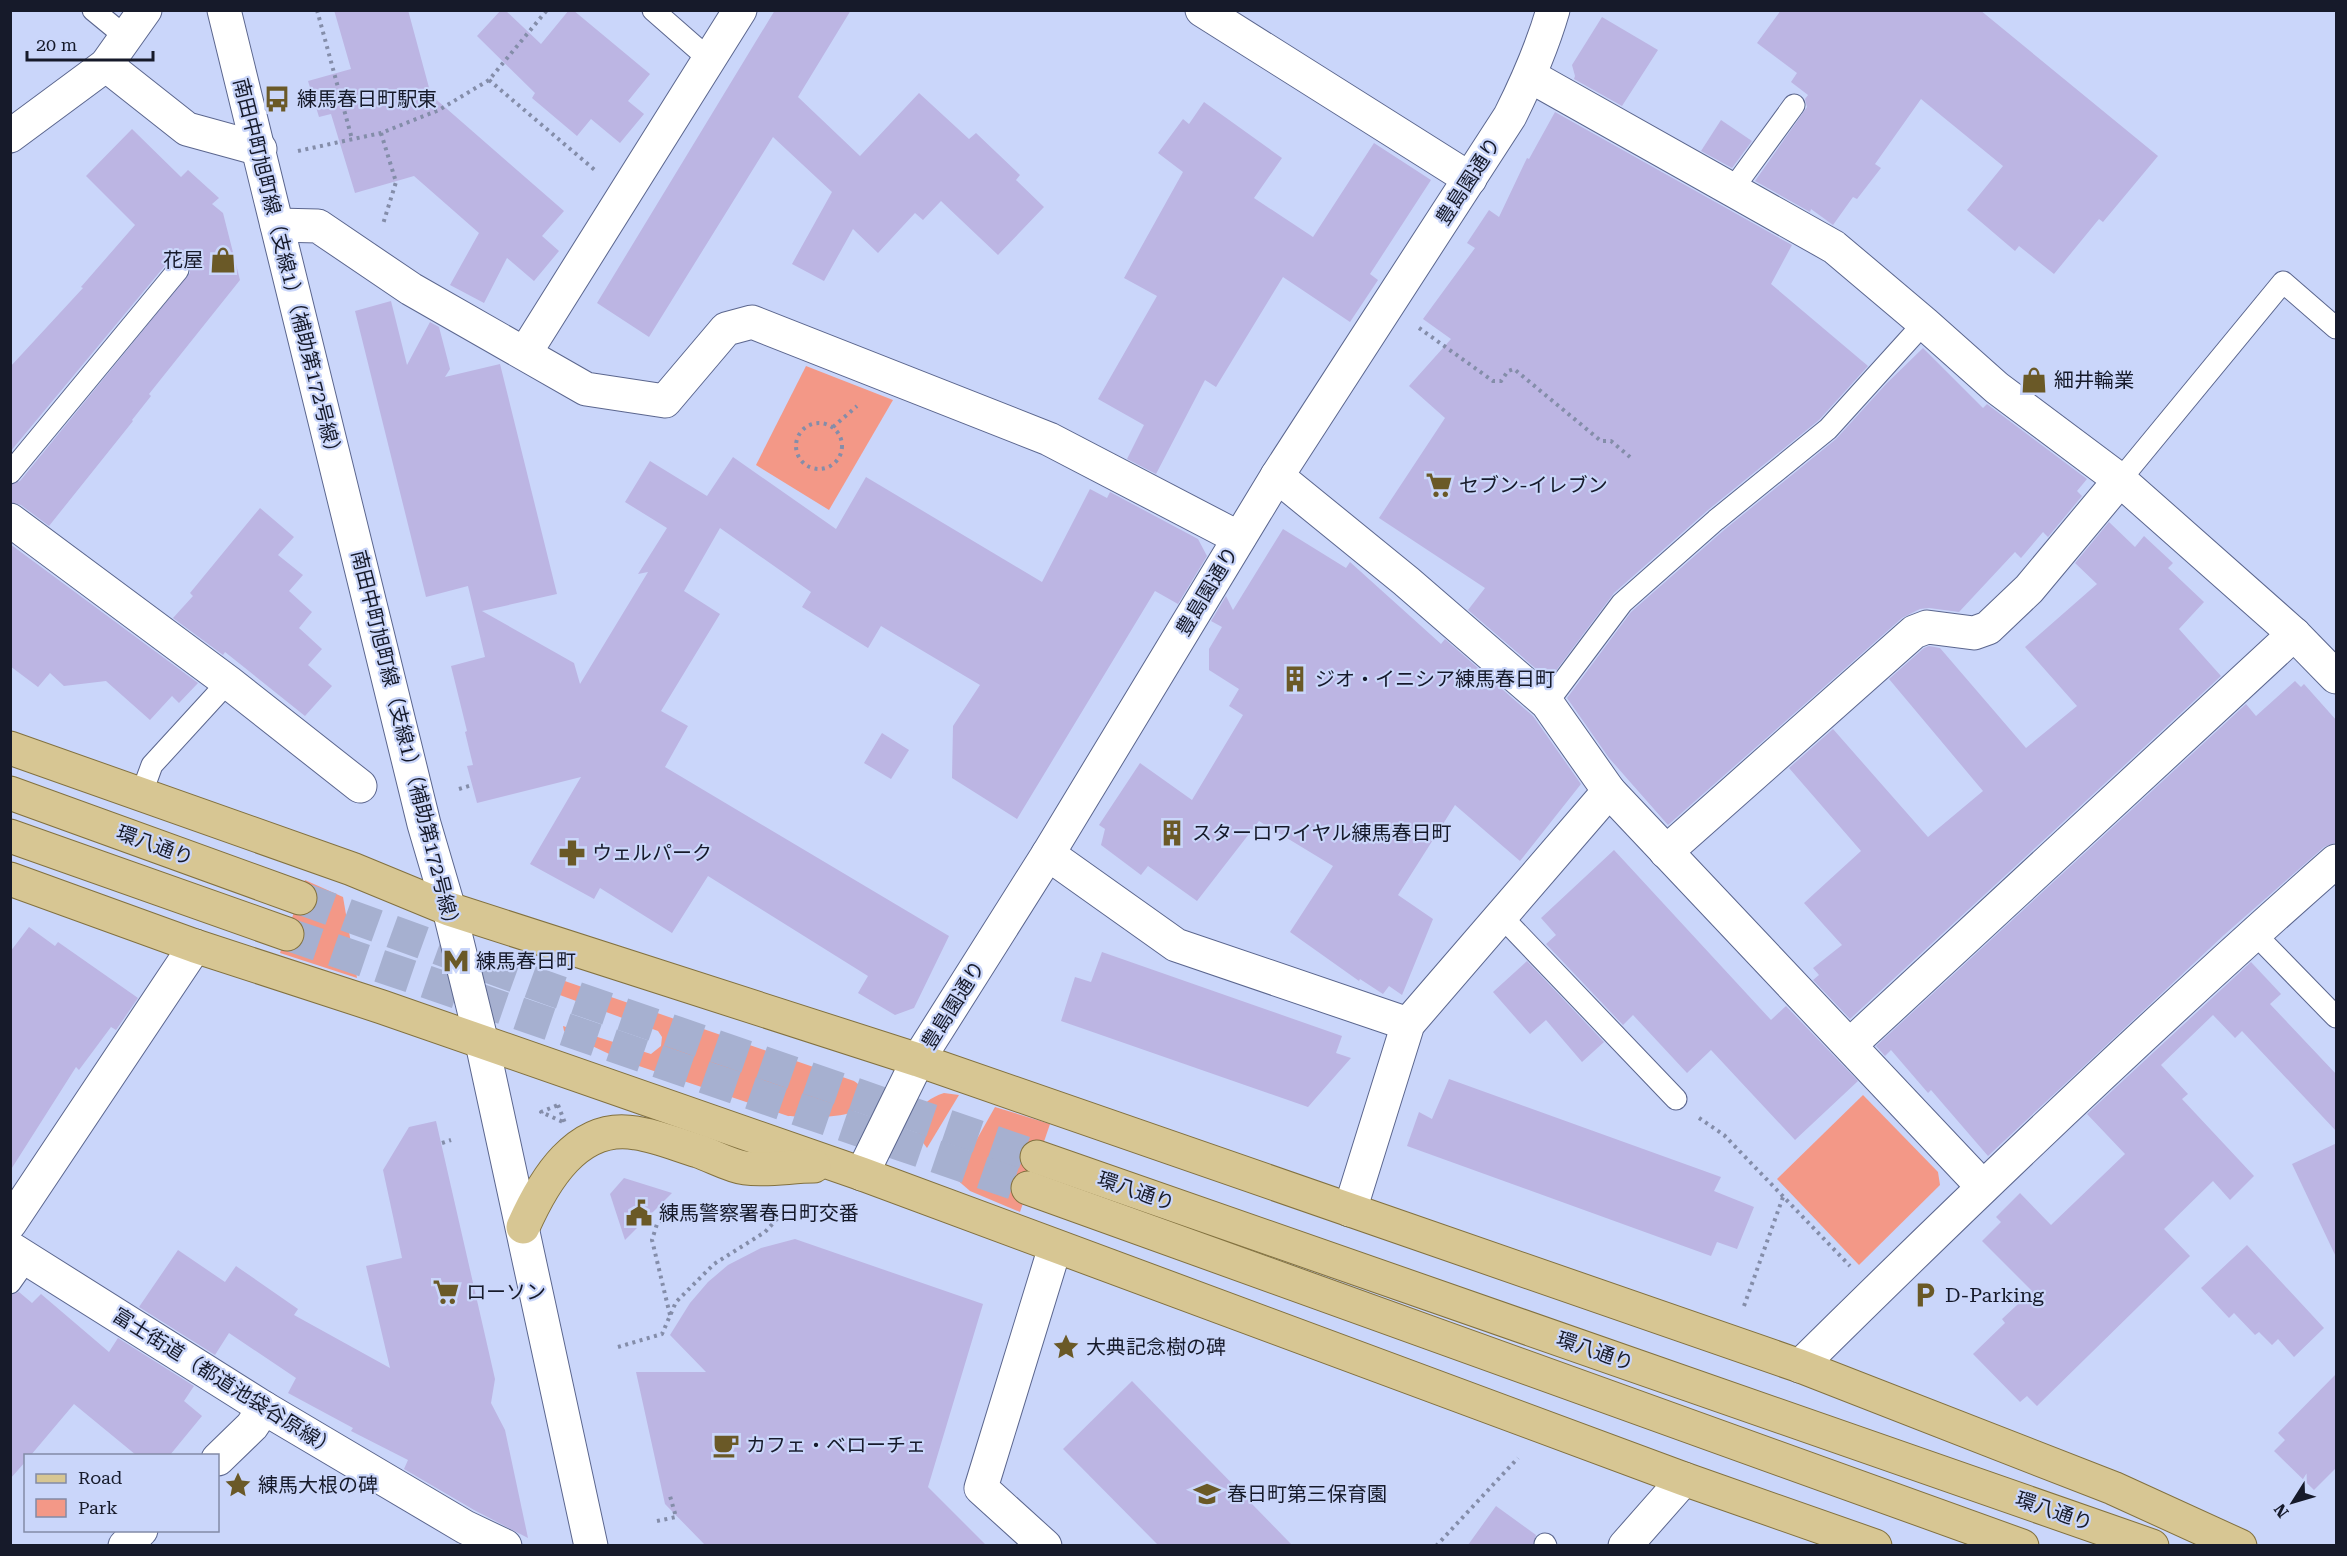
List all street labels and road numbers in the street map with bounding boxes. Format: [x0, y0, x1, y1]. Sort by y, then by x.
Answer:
street label: 南田中町旭町線（支線1）（補助第172号線） [229, 76, 347, 464]
street label: 豊島園通り [1431, 133, 1505, 229]
street label: 豊島園通り [1171, 542, 1243, 640]
street label: 南田中町旭町線（支線1）（補助第172号線） [347, 548, 465, 936]
street label: 環八通り [113, 820, 197, 870]
street label: 豊島園通り [916, 956, 990, 1054]
street label: 環八通り [1094, 1167, 1178, 1215]
street label: 富士街道（都道池袋谷原線） [108, 1303, 342, 1461]
street label: 環八通り [1553, 1327, 1637, 1375]
street label: 環八通り [2012, 1487, 2096, 1535]

